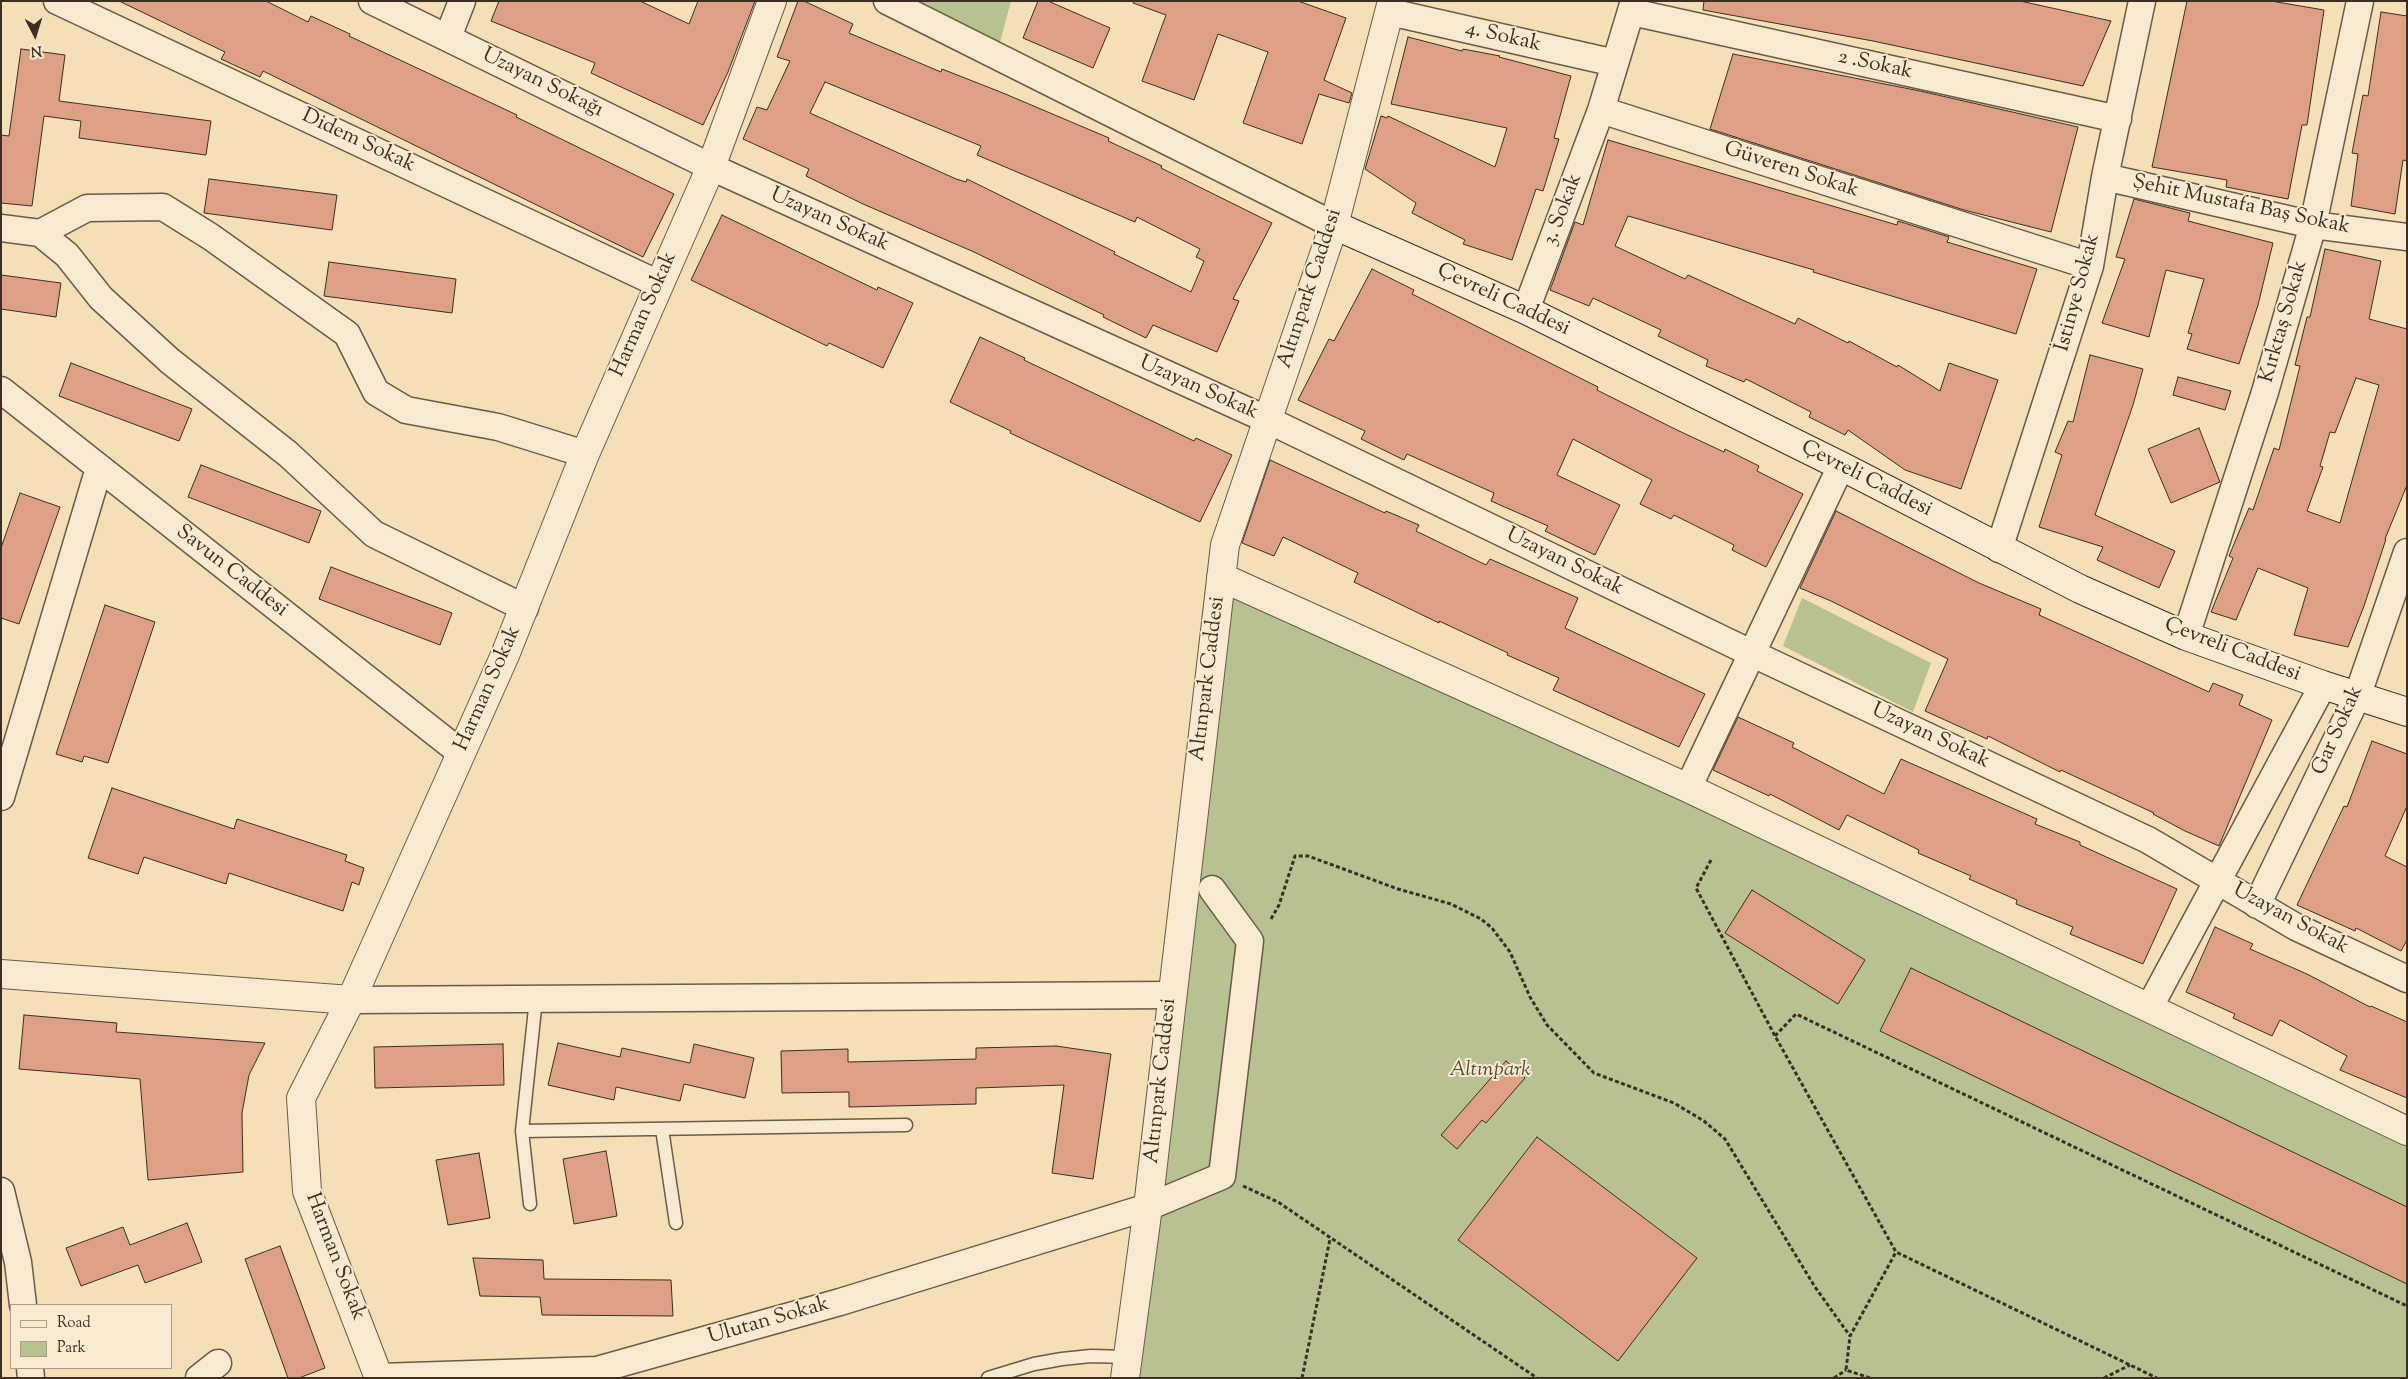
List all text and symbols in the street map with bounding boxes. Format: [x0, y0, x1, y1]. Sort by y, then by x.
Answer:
north arrow [10, 10, 60, 60]
street label: 4. Sokak [1463, 17, 1543, 59]
text: N [30, 39, 43, 60]
street label: Uzayan Sokağı [477, 44, 607, 124]
street label: 2 .Sokak [1835, 46, 1915, 86]
street label: Didem Sokak [297, 105, 419, 179]
street label: Güveren Sokak [1720, 137, 1862, 205]
street label: 3. Sokak [1539, 171, 1589, 249]
street label: Şehit Mustafa Baş Sokak [2130, 171, 2352, 241]
street label: Uzayan Sokak [765, 183, 893, 259]
street label: Altınpark Caddesi [1273, 206, 1349, 372]
street label: İstinye Sokak [2051, 231, 2107, 355]
street label: Harman Sokak [606, 249, 684, 381]
street label: Kırktaş Sokak [2256, 258, 2314, 386]
street label: Çevreli Caddesi [1432, 259, 1574, 343]
street label: Uzayan Sokak [1134, 351, 1262, 427]
street label: Çevreli Caddesi [1796, 436, 1936, 524]
street label: Savun Caddesi [170, 520, 292, 624]
street label: Uzayan Sokak [1501, 524, 1627, 602]
street label: Altınpark Caddesi [1186, 595, 1232, 763]
street label: Çevreli Caddesi [2160, 613, 2304, 689]
street label: Harman Sokak [450, 623, 528, 755]
street label: Gar Sokak [2308, 682, 2370, 780]
street label: Uzayan Sokak [1867, 699, 1993, 775]
street label: Uzayan Sokak [2228, 879, 2352, 961]
street label: Altınpark Caddesi [1141, 997, 1183, 1165]
park label: Altınpark [1449, 1058, 1531, 1084]
street label: Harman Sokak [298, 1190, 370, 1324]
street label: Ulutan Sokak [705, 1293, 833, 1351]
legend [10, 1304, 172, 1369]
text: Road [57, 1313, 91, 1334]
text: Park [57, 1338, 86, 1359]

